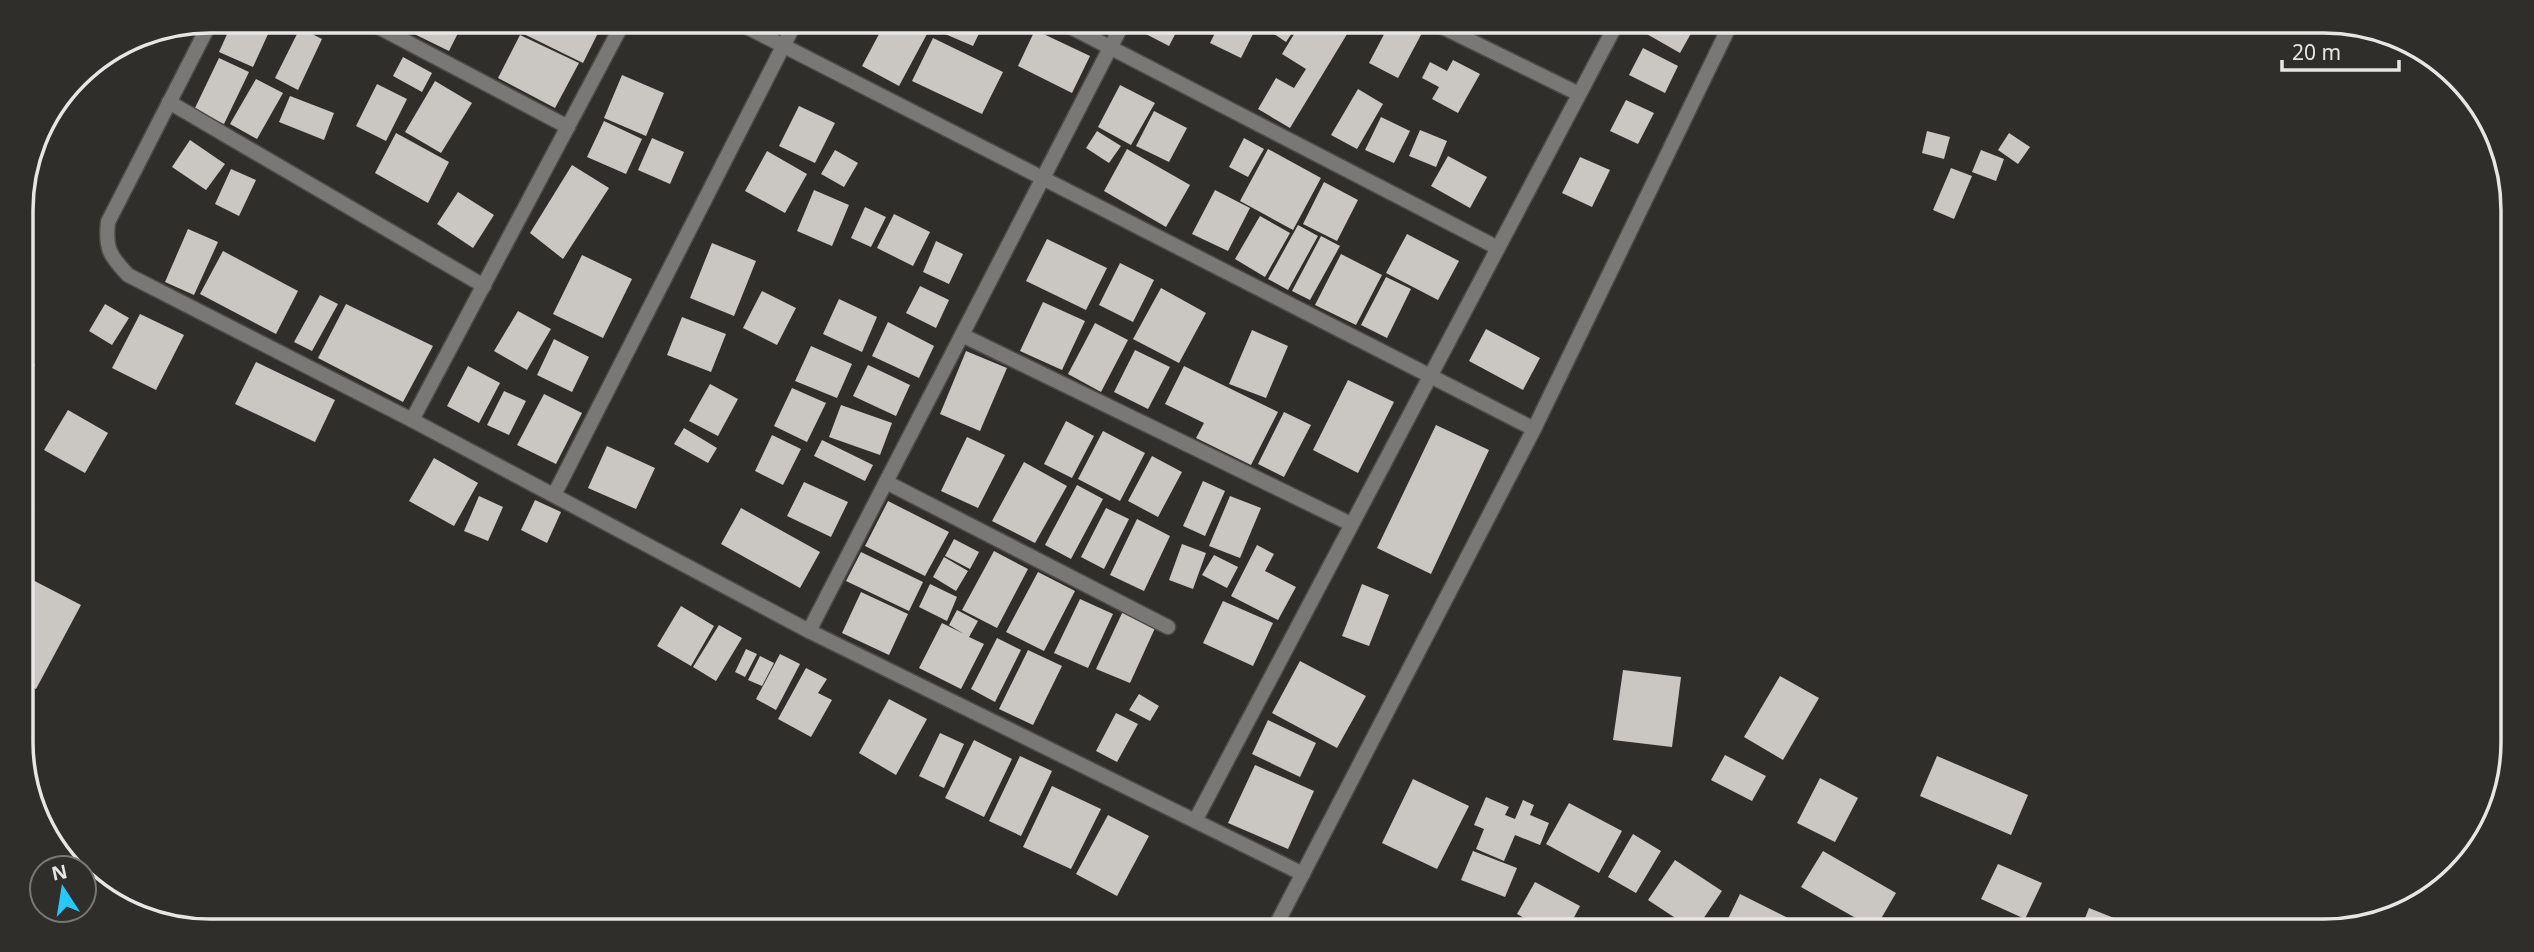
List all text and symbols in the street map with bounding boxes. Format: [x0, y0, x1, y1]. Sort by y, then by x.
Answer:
scale bar [2282, 28, 2399, 72]
text: 20 m [2292, 38, 2341, 66]
north arrow [28, 854, 98, 924]
text: N [49, 858, 70, 887]

